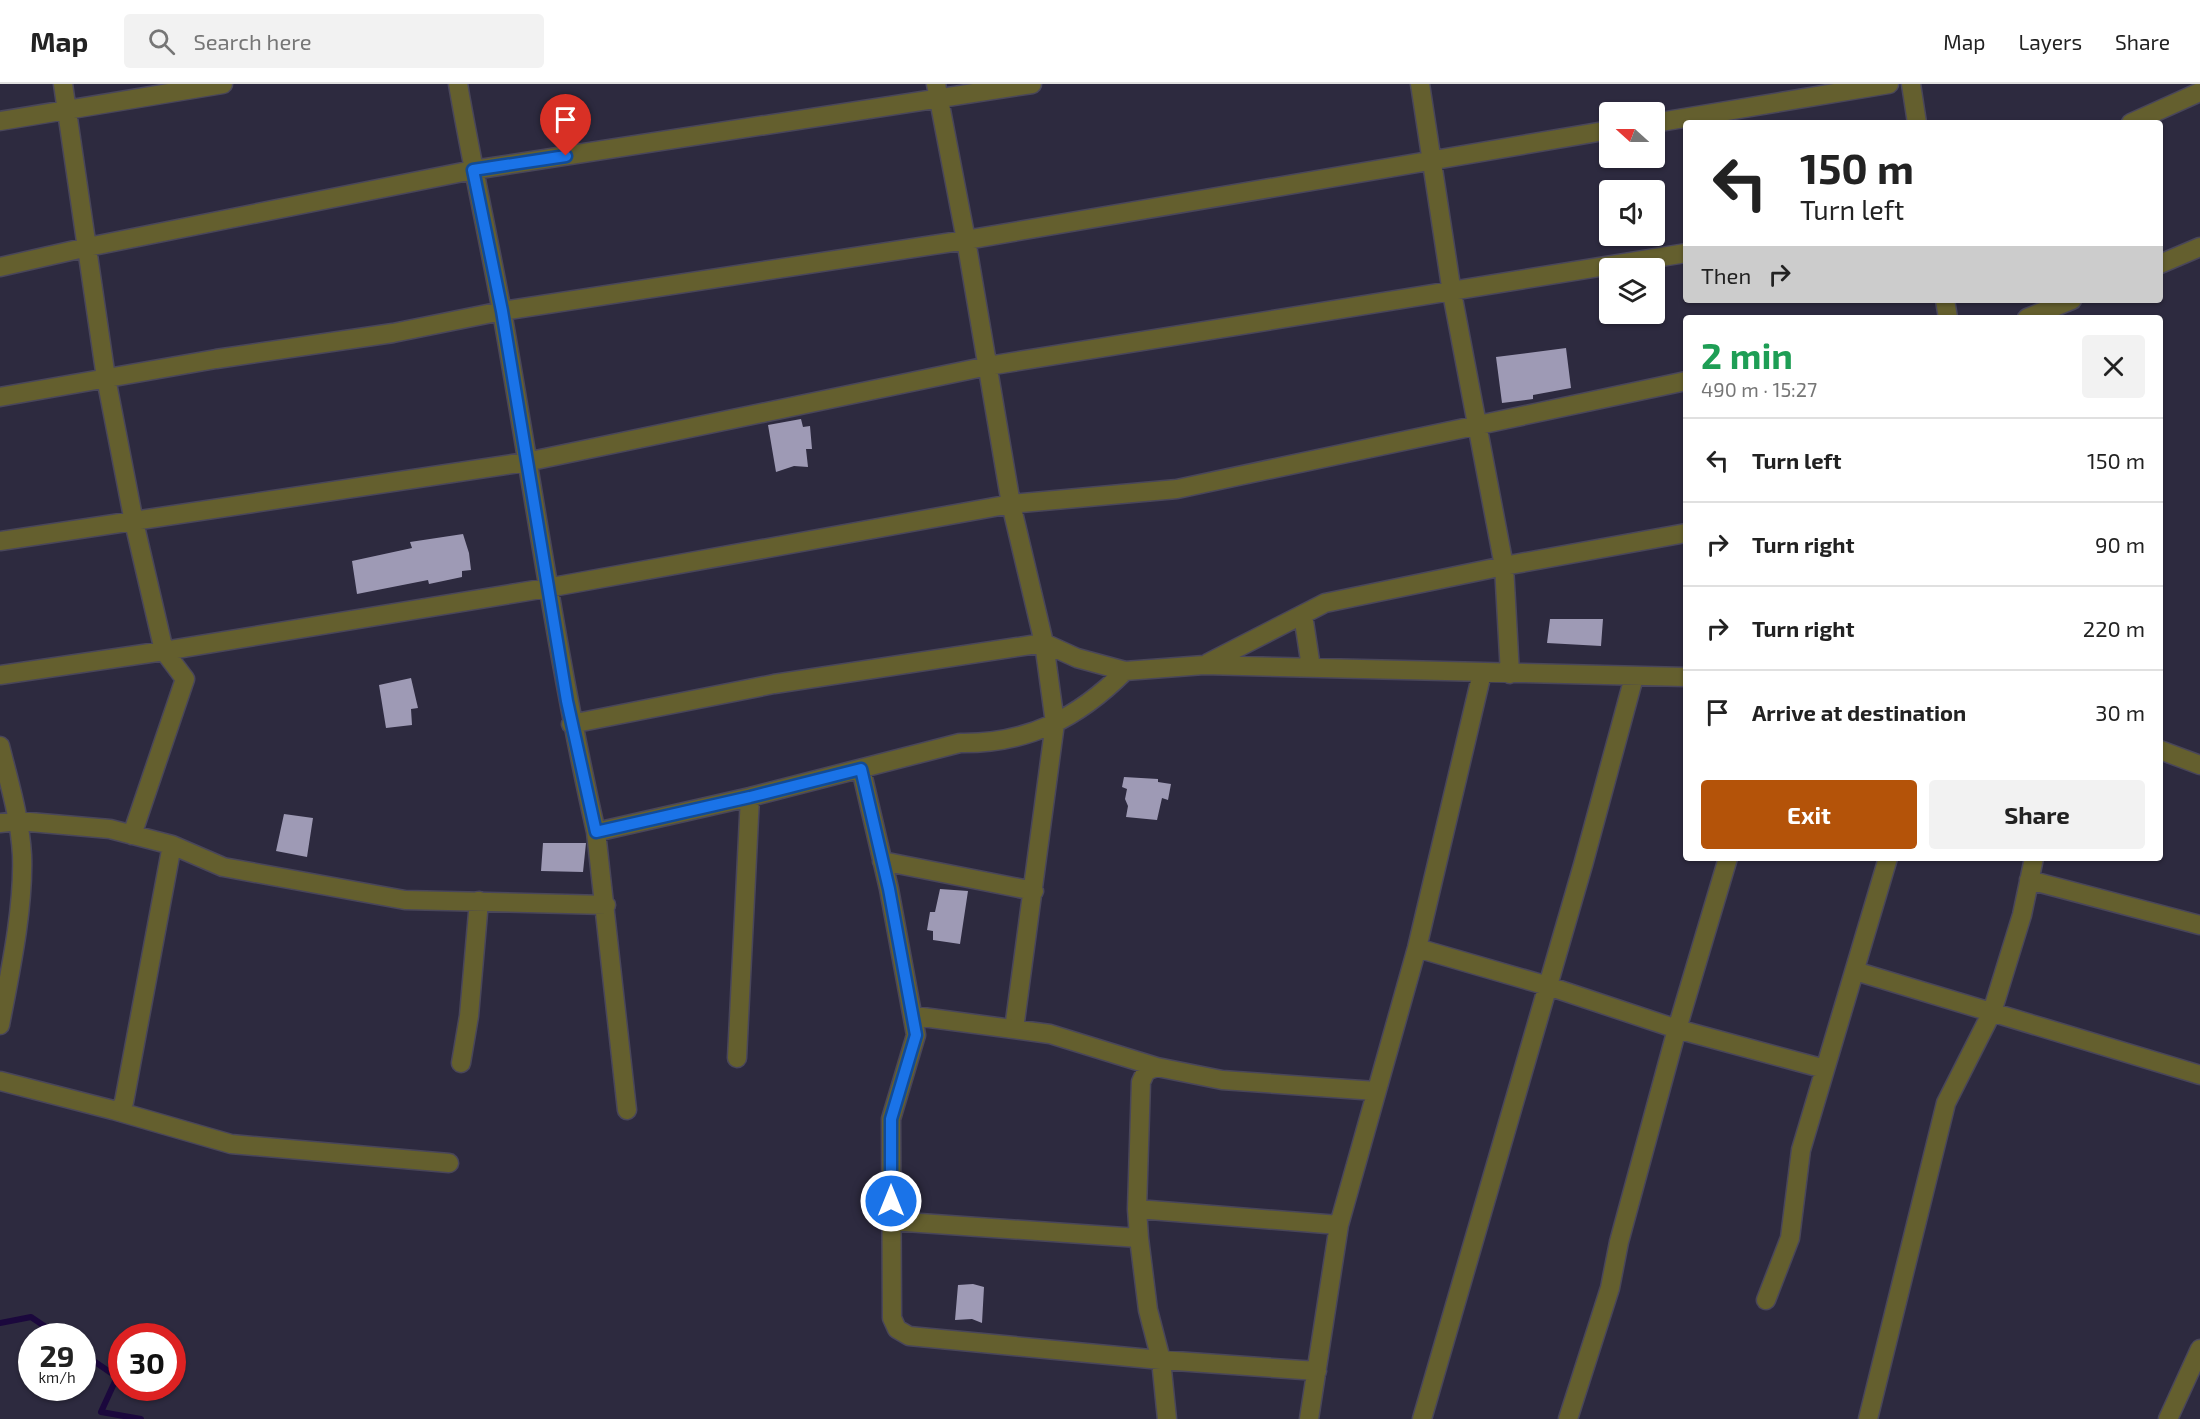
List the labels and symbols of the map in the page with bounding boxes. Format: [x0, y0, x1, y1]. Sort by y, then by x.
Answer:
pin [540, 94, 591, 156]
north arrow [1599, 102, 1665, 168]
position arrow [859, 1169, 923, 1233]
speed limit sign: 30 [108, 1323, 186, 1401]

